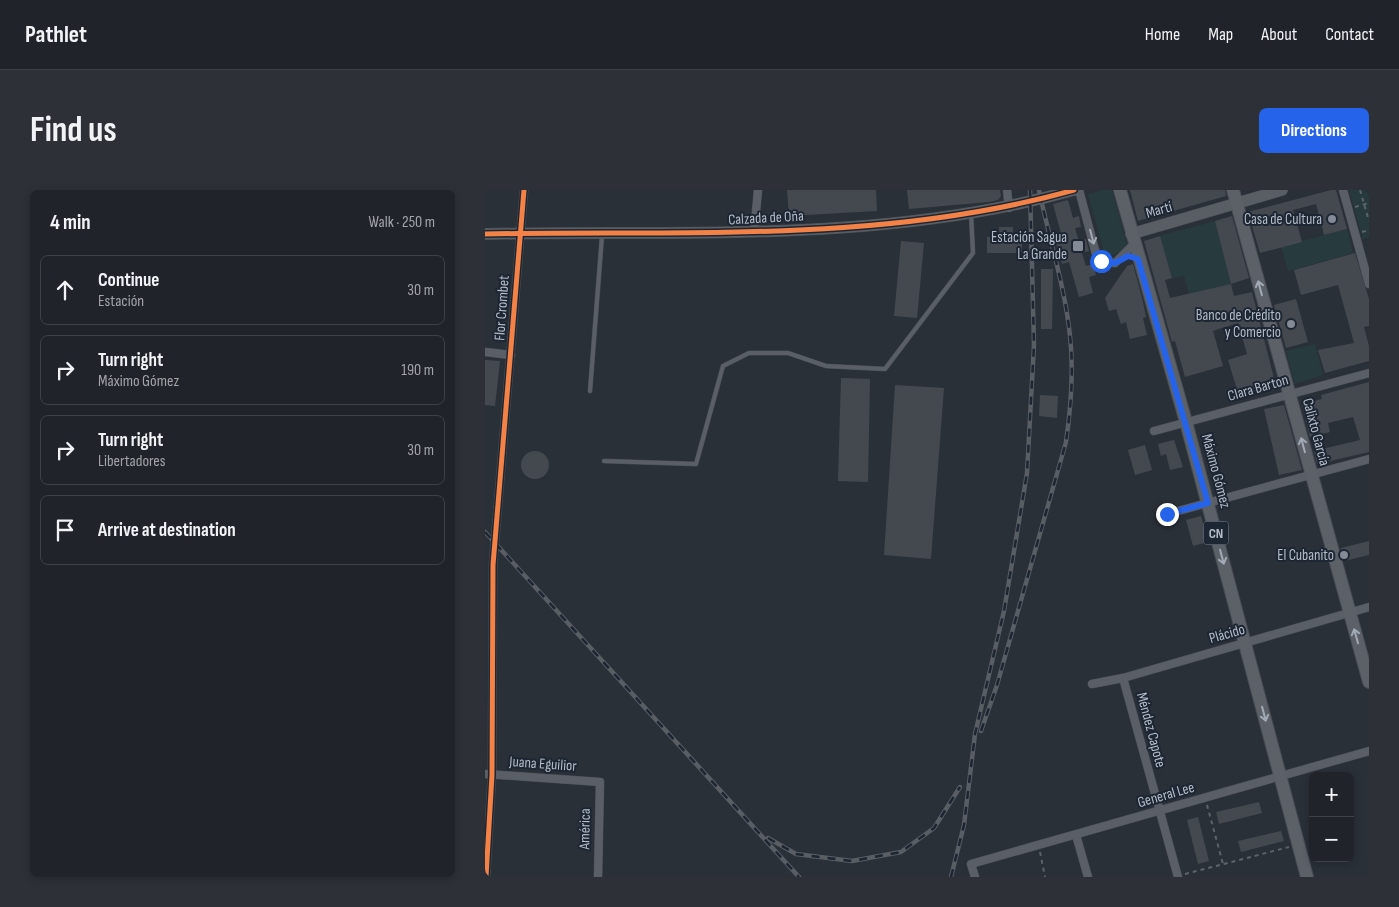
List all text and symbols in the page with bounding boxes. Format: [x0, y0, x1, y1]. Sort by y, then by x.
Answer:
text: Pathlet [25, 20, 87, 49]
text: Home [1145, 24, 1180, 45]
text: Map [1208, 24, 1233, 45]
text: About [1261, 24, 1297, 45]
text: Contact [1325, 24, 1374, 45]
button: Directions [1259, 108, 1369, 153]
text: Find us [30, 109, 117, 152]
street label: Martí [1144, 197, 1175, 223]
street label: Calzada de Oña [728, 207, 804, 229]
text: 4 min [50, 210, 91, 235]
place label: Casa de Cultura [1244, 210, 1322, 229]
text: Walk · 250 m [369, 213, 435, 232]
marker: Casa de Cultura [1326, 213, 1338, 225]
place label: Estación Sagua La Grande [991, 228, 1067, 264]
one-way arrow [1087, 229, 1097, 245]
marker: Estación Sagua La Grande [1071, 239, 1085, 253]
route start [1090, 250, 1113, 273]
text: Continue [98, 269, 159, 292]
street label: Flor Crombet [490, 274, 514, 341]
icon: ahead [51, 276, 79, 304]
text: 30 m [407, 281, 434, 300]
one-way arrow [1255, 281, 1264, 297]
text: Estación [98, 292, 144, 311]
place label: Banco de Crédito y Comercio [1196, 306, 1281, 342]
marker: Banco de Crédito y Comercio [1285, 318, 1297, 330]
text: Turn right [98, 349, 163, 372]
icon: right [51, 356, 79, 384]
text: 190 m [401, 361, 434, 380]
street label: Clara Barton [1226, 370, 1290, 406]
text: Máximo Gómez [98, 372, 179, 391]
street label: Calixto García [1298, 396, 1334, 468]
text: Turn right [98, 429, 163, 452]
street label: Máximo Gómez [1197, 432, 1235, 511]
icon: right [51, 436, 79, 464]
one-way arrow [1298, 438, 1307, 454]
text: 30 m [407, 441, 434, 460]
text: Libertadores [98, 452, 166, 471]
route end [1156, 503, 1179, 526]
icon: arrive [51, 516, 79, 544]
text: Arrive at destination [98, 519, 236, 542]
road number: CN [1203, 522, 1229, 544]
place label: El Cubanito [1277, 546, 1334, 565]
one-way arrow [1218, 549, 1227, 565]
marker: El Cubanito [1338, 549, 1350, 561]
street label: Plácido [1207, 620, 1247, 648]
one-way arrow [1350, 628, 1360, 644]
street label: Méndez Capote [1132, 690, 1170, 770]
one-way arrow [1260, 706, 1269, 722]
street label: Juana Eguilior [508, 752, 578, 776]
map controls [1309, 772, 1354, 862]
button: + [1309, 772, 1354, 817]
street label: General Lee [1135, 778, 1197, 812]
street label: América [575, 808, 595, 851]
button: − [1309, 817, 1354, 862]

